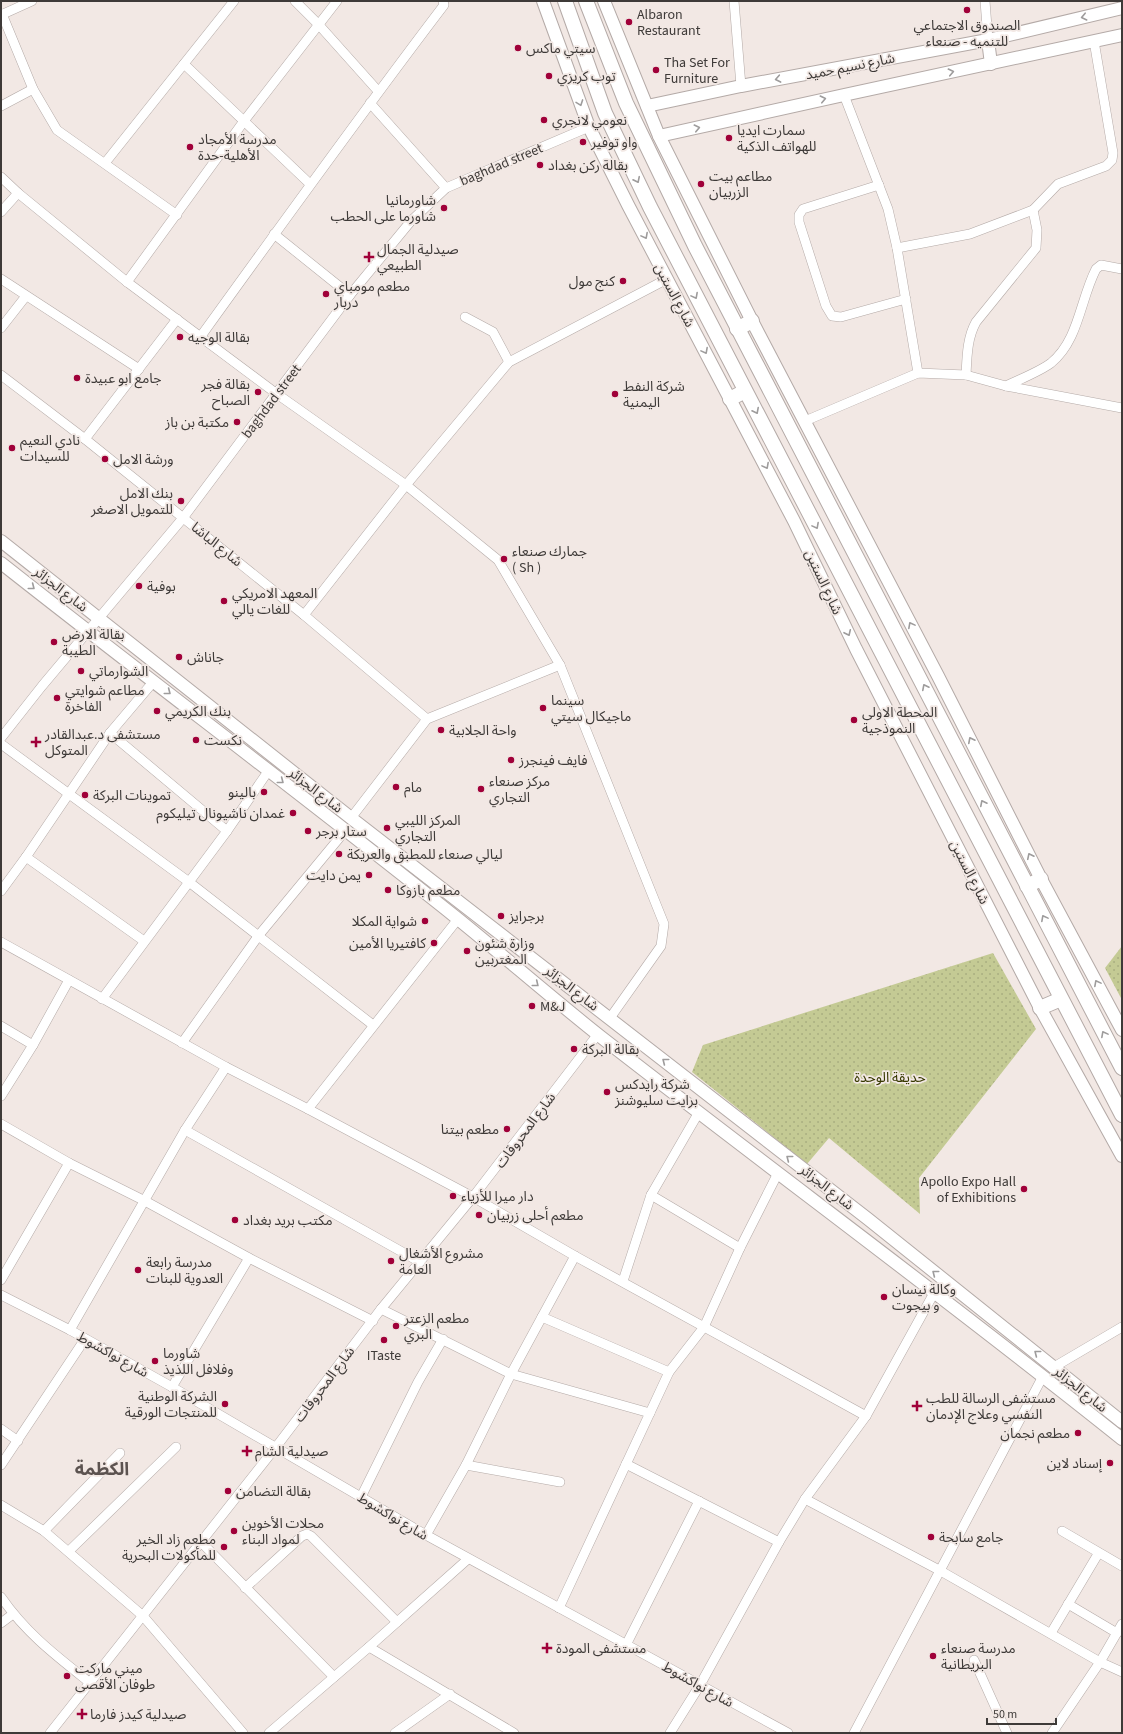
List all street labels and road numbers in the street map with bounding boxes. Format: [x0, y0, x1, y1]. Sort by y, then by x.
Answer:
street label: شارع نسيم حميد [804, 49, 897, 85]
street label: baghdad street [457, 138, 546, 191]
street label: شارع الستين [649, 260, 699, 331]
street label: baghdad street [237, 360, 306, 443]
street label: شارع الباشا [186, 518, 246, 572]
street label: شارع الستين [799, 547, 847, 618]
street label: شارع الجزائر [28, 562, 92, 617]
street label: شارع الجزائر [283, 763, 347, 818]
street label: شارع الستين [944, 837, 994, 908]
street label: شارع الجزائر [539, 961, 603, 1016]
street label: شارع المحروقات [491, 1089, 561, 1173]
street label: شارع الجزائر [794, 1160, 858, 1215]
street label: شارع نواكشوط [73, 1327, 152, 1383]
street label: شارع المحروقات [290, 1343, 360, 1427]
street label: شارع الجزائر [1049, 1361, 1111, 1418]
street label: شارع نواكشوط [353, 1488, 432, 1546]
street label: شارع نواكشوط [658, 1657, 737, 1713]

